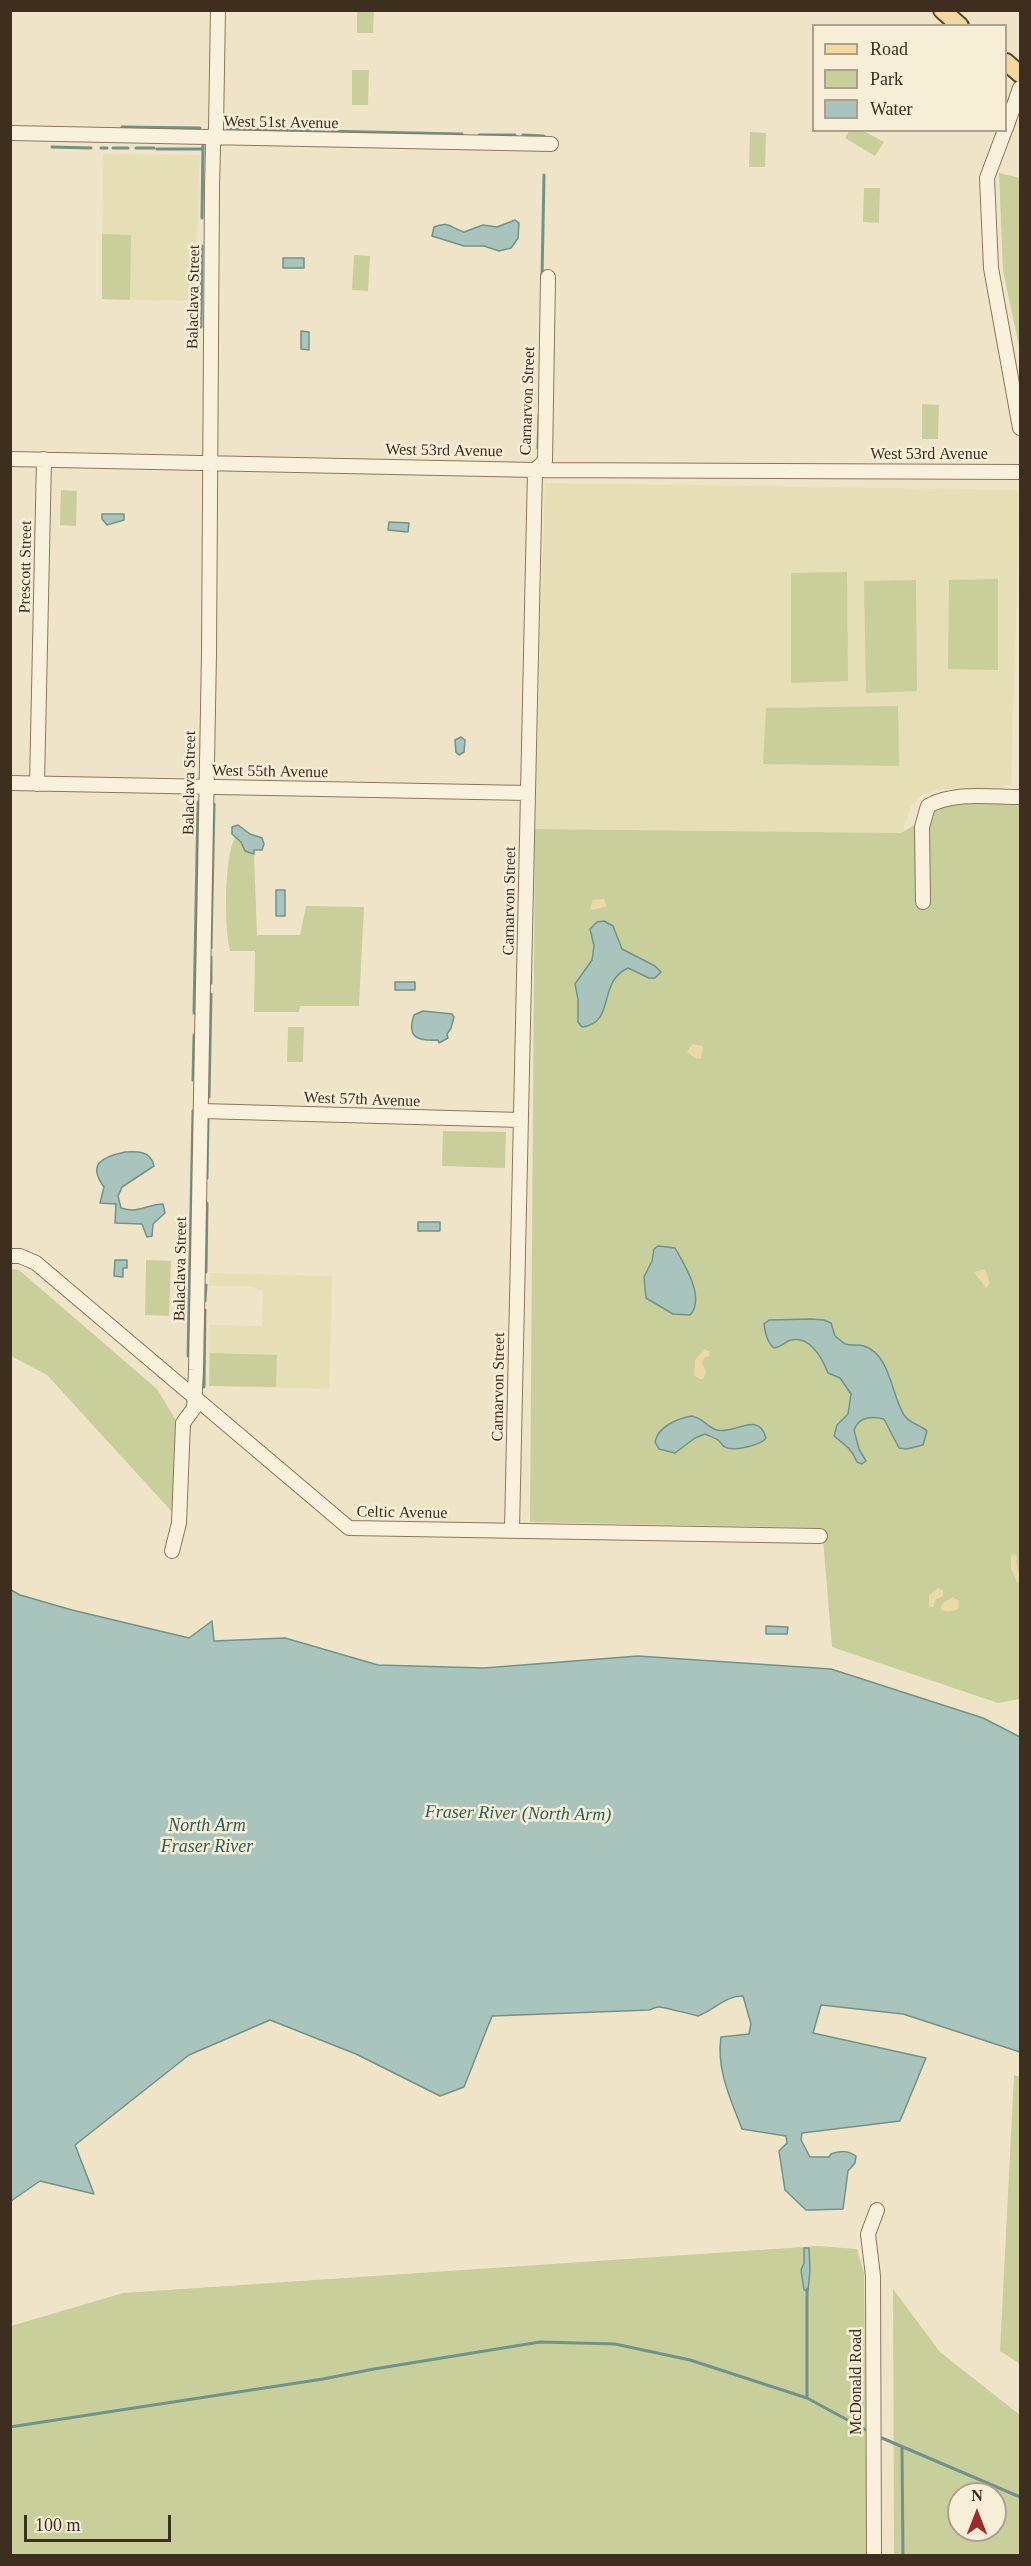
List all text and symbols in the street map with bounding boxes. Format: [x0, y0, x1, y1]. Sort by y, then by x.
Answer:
legend [812, 24, 1007, 132]
text: Road [870, 39, 908, 59]
text: Park [870, 69, 903, 89]
text: Water [870, 99, 913, 119]
street label: West 51st Avenue [223, 112, 339, 134]
street label: Balaclava Street [183, 245, 205, 349]
street label: Carnarvon Street [517, 346, 539, 456]
street label: West 53rd Avenue [385, 440, 503, 462]
street label: West 53rd Avenue [870, 445, 988, 465]
street label: Prescott Street [16, 520, 36, 614]
street label: Balaclava Street [179, 731, 201, 835]
street label: West 55th Avenue [212, 761, 328, 783]
street label: Carnarvon Street [499, 846, 521, 956]
street label: West 57th Avenue [303, 1088, 421, 1112]
street label: Balaclava Street [170, 1217, 192, 1321]
street label: Carnarvon Street [488, 1332, 510, 1442]
street label: Celtic Avenue [356, 1503, 448, 1523]
water label: Fraser River (North Arm) [425, 1802, 611, 1826]
water label: North Arm Fraser River [161, 1815, 253, 1858]
street label: McDonald Road [847, 2329, 867, 2435]
north arrow [947, 2482, 1007, 2542]
text: N [971, 2487, 983, 2504]
scale bar [27, 2503, 174, 2541]
text: 100 m [35, 2515, 81, 2535]

